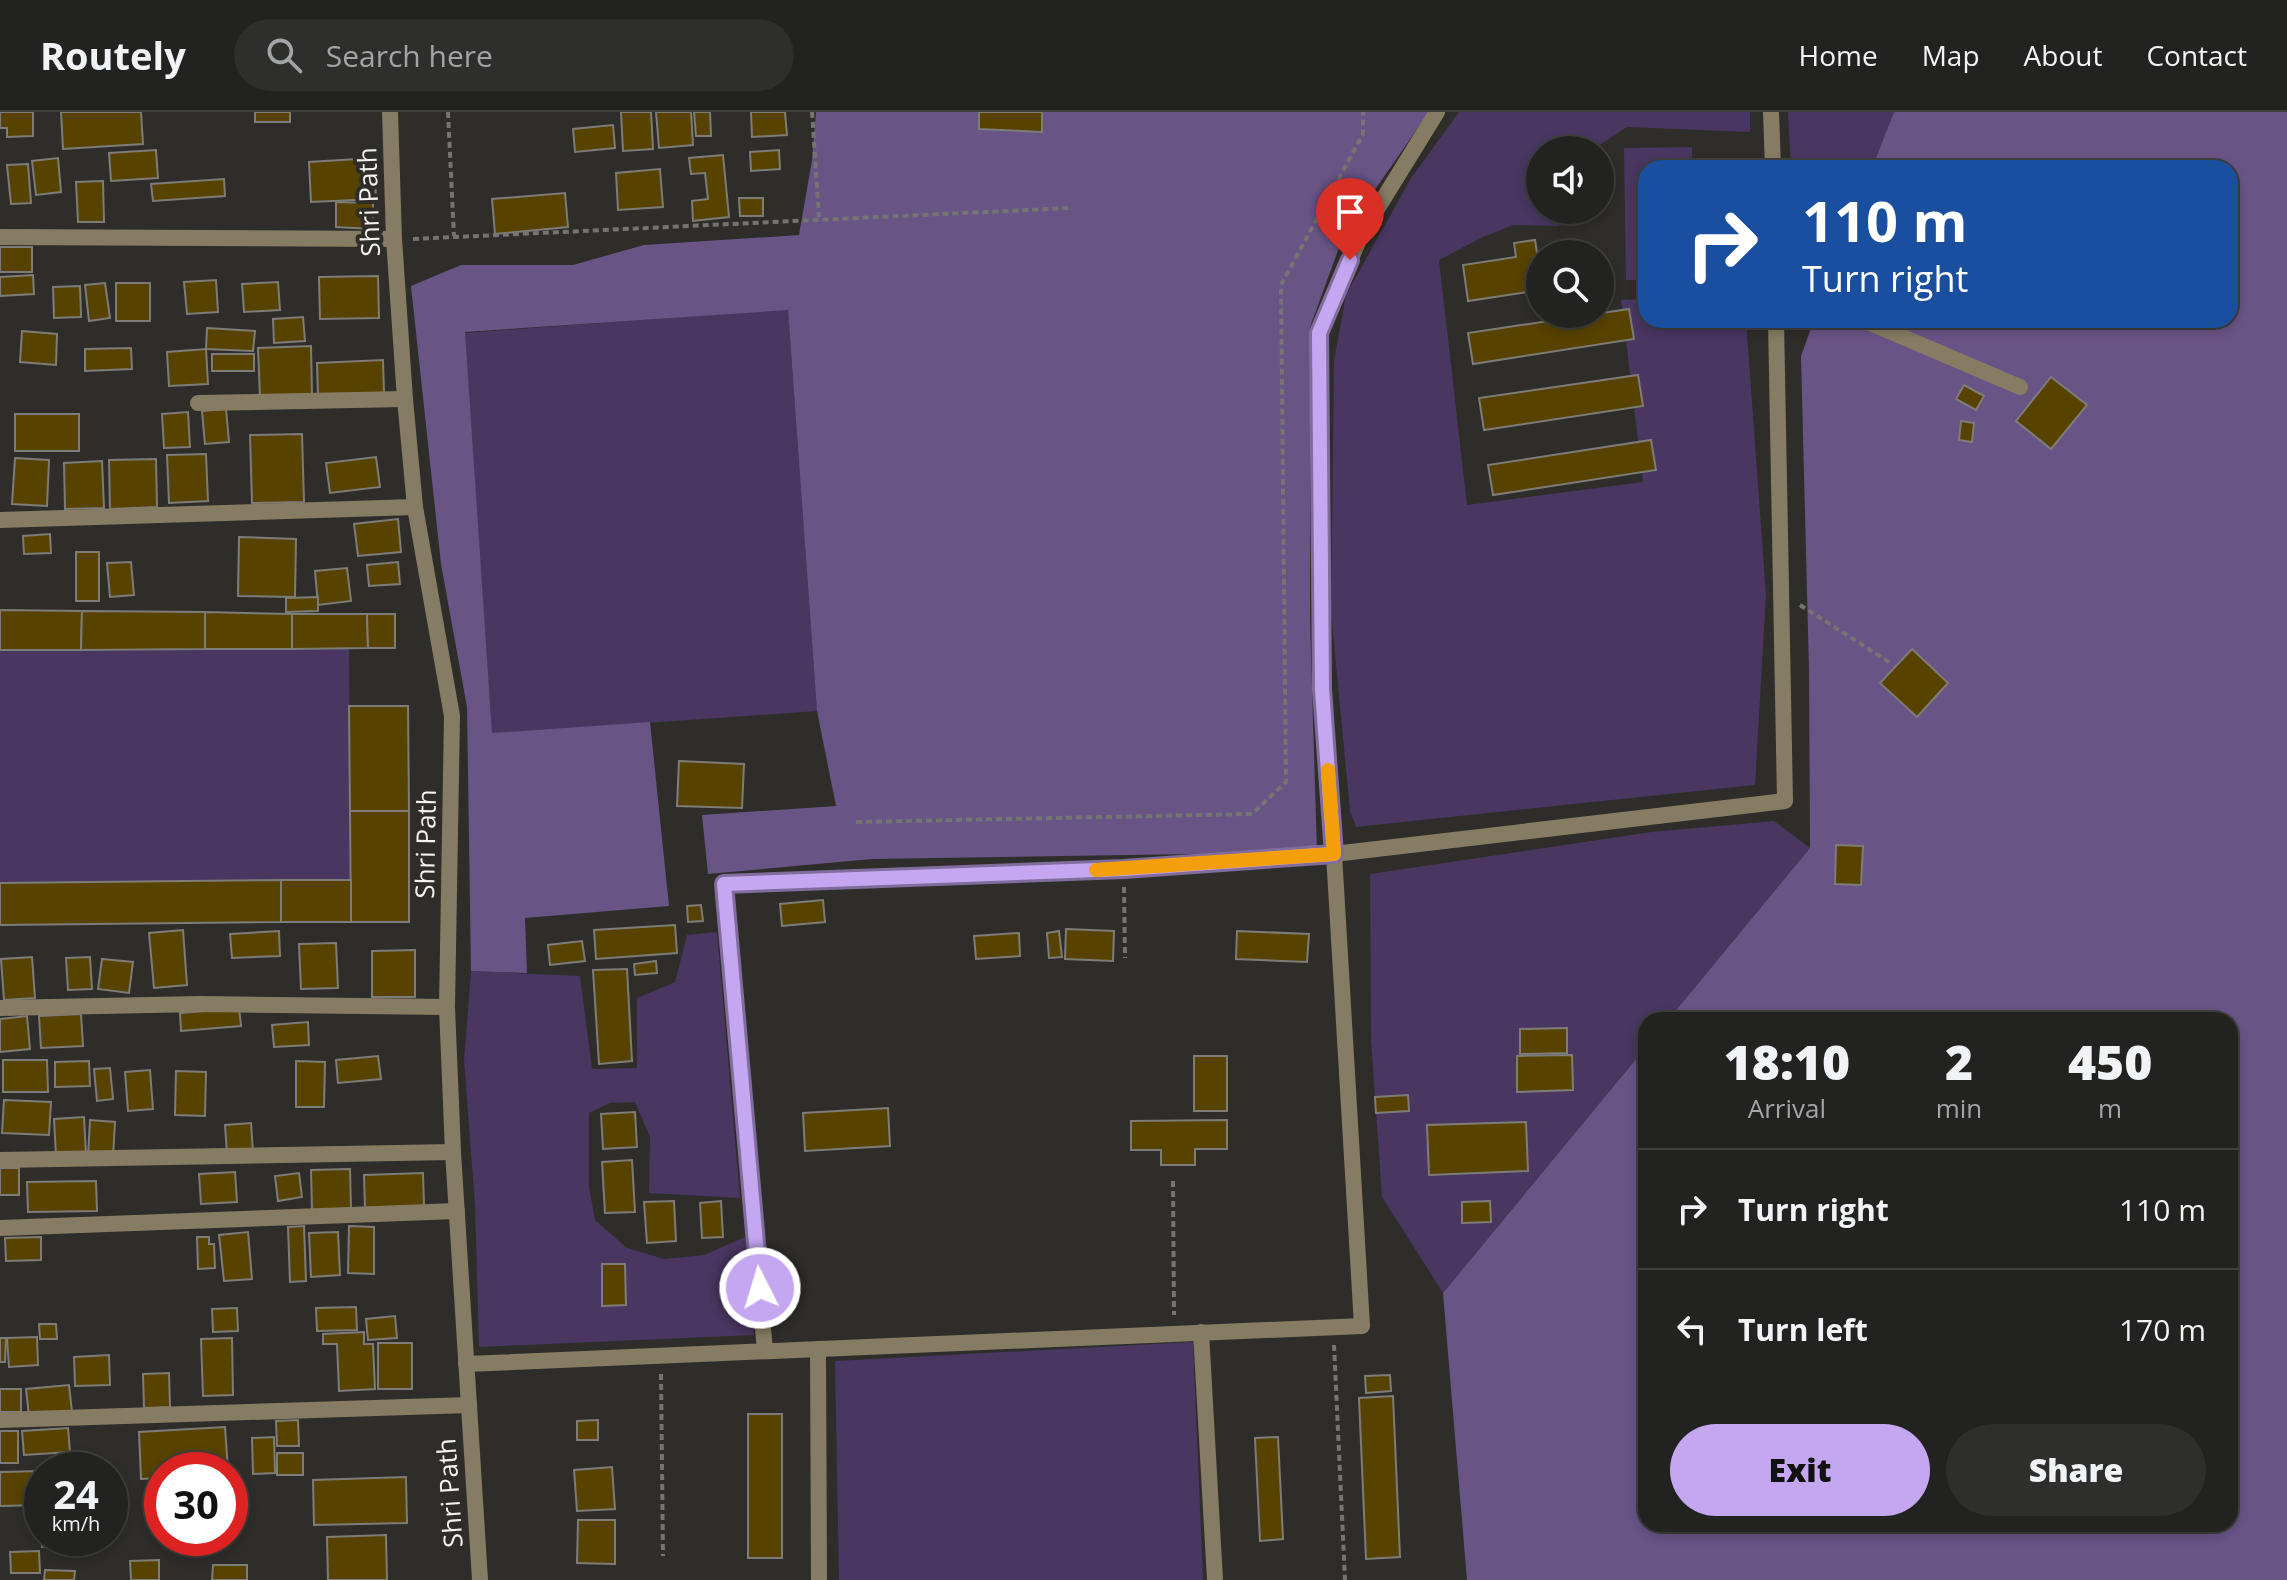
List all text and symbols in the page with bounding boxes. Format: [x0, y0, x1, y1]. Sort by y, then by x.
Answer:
search box [234, 19, 794, 91]
text: Routely [40, 29, 186, 81]
icon: search [262, 33, 306, 77]
text: Search here [326, 35, 493, 76]
text: Home [1799, 36, 1878, 74]
text: Map [1922, 36, 1980, 74]
text: About [2024, 36, 2102, 74]
text: Contact [2146, 36, 2247, 74]
map controls [1526, 136, 1614, 328]
button: sound [1526, 136, 1614, 224]
street label: Shri Path [348, 147, 388, 257]
pin [1316, 178, 1384, 260]
text: 110 m [1802, 182, 1968, 258]
icon: arrive [1328, 190, 1372, 234]
icon: right [1670, 192, 1774, 296]
button: search [1526, 240, 1614, 328]
text: Turn right [1802, 254, 1968, 303]
street label: Shri Path [406, 789, 444, 899]
text: 18:10 [1724, 1029, 1850, 1094]
text: 2 [1945, 1029, 1973, 1094]
text: 450 [2068, 1029, 2152, 1094]
text: Arrival [1748, 1090, 1826, 1126]
text: min [1936, 1090, 1982, 1126]
text: m [2098, 1090, 2122, 1126]
icon: right [1670, 1187, 1714, 1231]
text: Turn right [1738, 1189, 1889, 1230]
text: 110 m [2119, 1189, 2206, 1230]
position arrow [718, 1246, 802, 1330]
icon: left [1670, 1307, 1714, 1351]
text: Turn left [1738, 1309, 1868, 1350]
text: 170 m [2119, 1309, 2206, 1350]
button: Exit [1670, 1424, 1930, 1516]
button: Share [1946, 1424, 2206, 1516]
street label: Shri Path [427, 1437, 471, 1549]
speed limit sign: 30 [144, 1452, 248, 1556]
text: 24 [53, 1466, 99, 1521]
text: km/h [52, 1510, 100, 1537]

